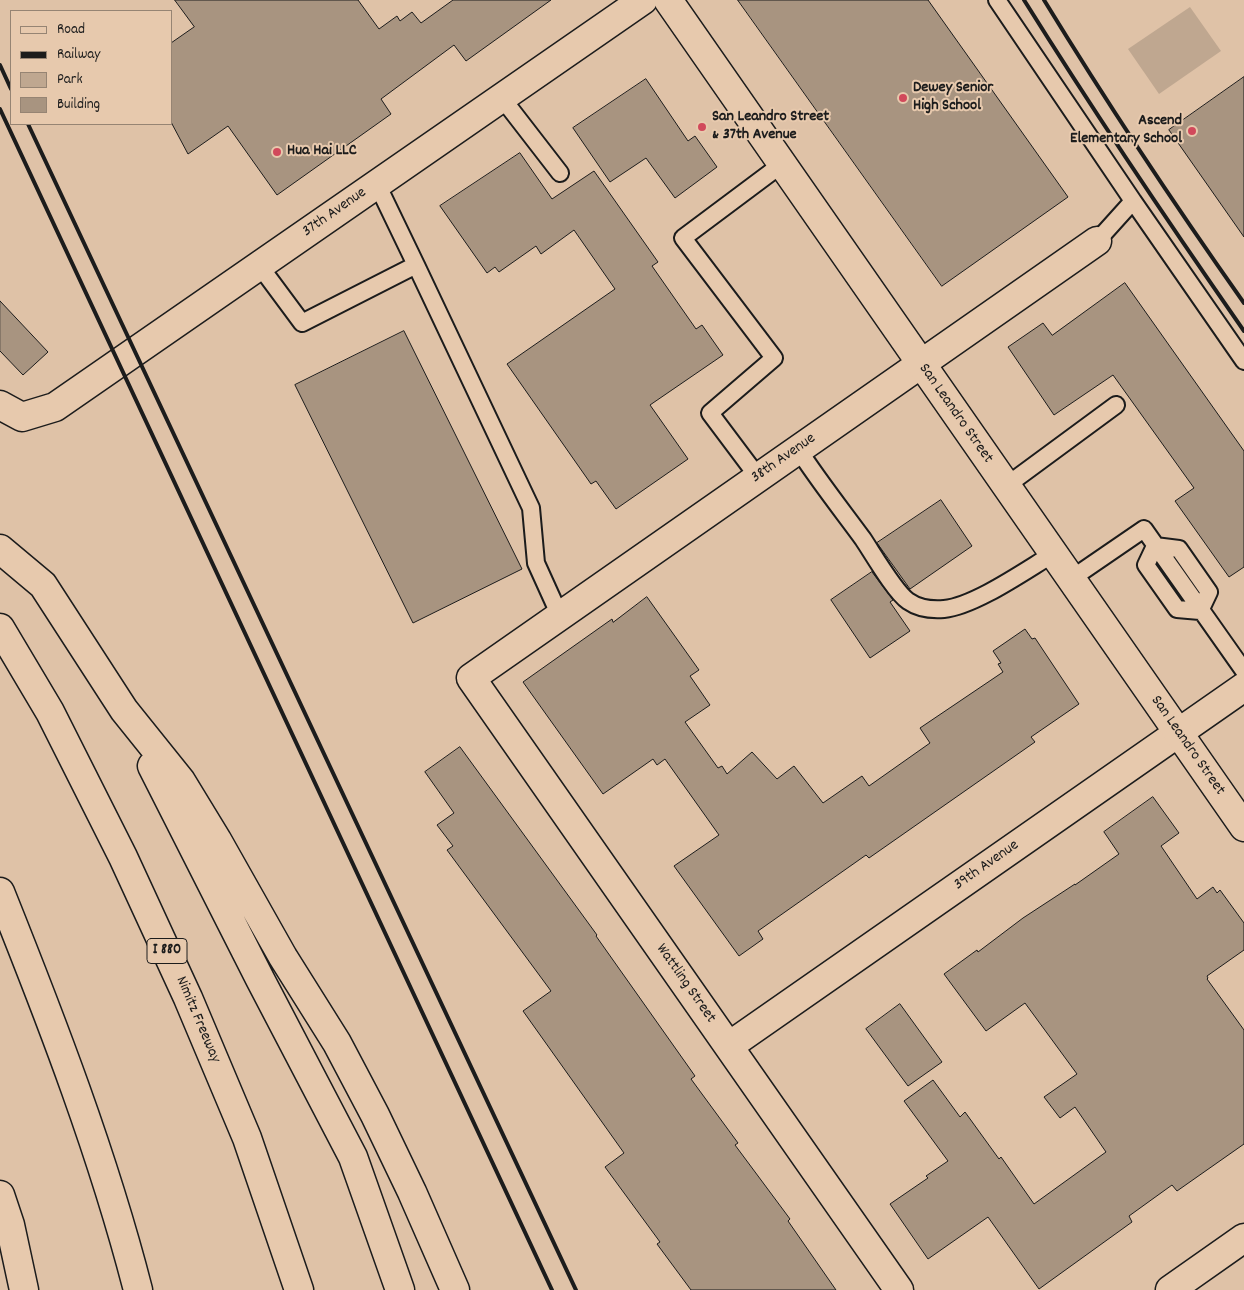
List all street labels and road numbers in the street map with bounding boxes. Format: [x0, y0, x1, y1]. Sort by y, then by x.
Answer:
street label: 37th Avenue [299, 184, 371, 242]
street label: San Leandro Street [914, 360, 996, 468]
street label: 38th Avenue [748, 430, 820, 488]
street label: San Leandro Street [1146, 692, 1228, 800]
street label: 39th Avenue [951, 837, 1023, 895]
road number: I 880 [147, 938, 187, 964]
street label: Wattling Street [651, 941, 719, 1027]
street label: Nimitz Freeway [170, 974, 224, 1066]

